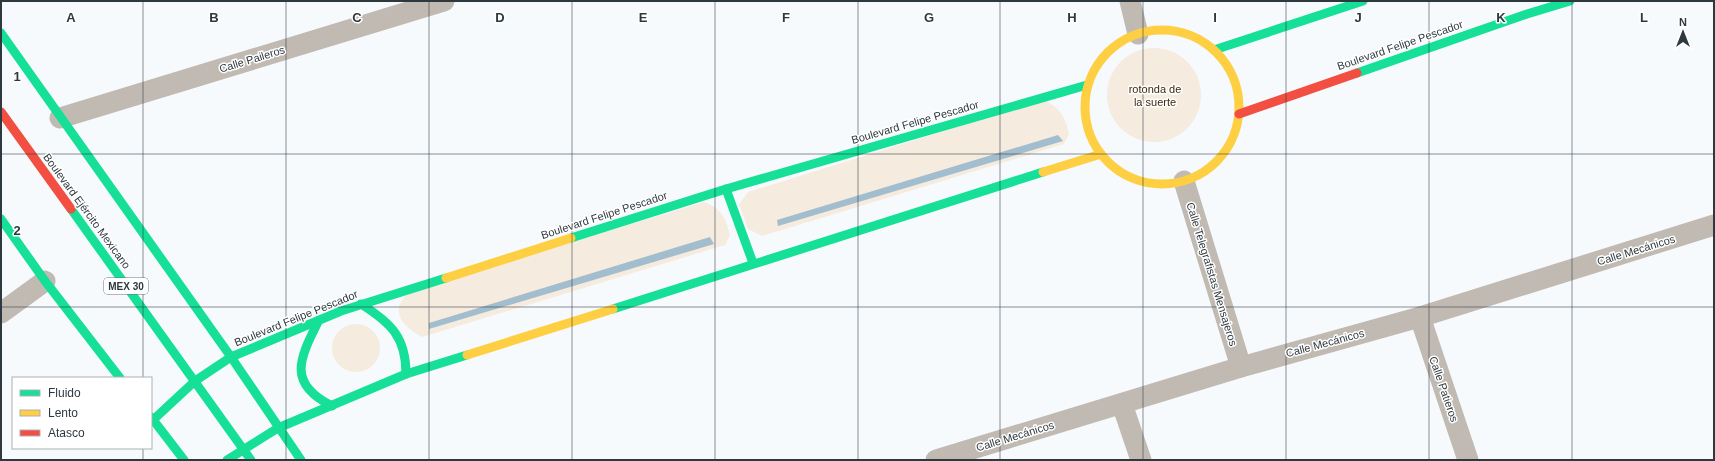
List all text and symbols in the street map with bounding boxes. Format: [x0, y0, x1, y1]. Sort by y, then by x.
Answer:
text: A [66, 10, 76, 25]
text: B [209, 10, 219, 25]
text: C [352, 10, 362, 25]
text: D [495, 10, 505, 25]
text: E [639, 10, 648, 25]
text: F [782, 10, 790, 25]
text: G [924, 10, 934, 25]
text: H [1067, 10, 1077, 25]
text: I [1213, 10, 1217, 25]
text: J [1354, 10, 1362, 25]
text: K [1496, 10, 1506, 25]
text: L [1640, 10, 1648, 25]
north arrow [1663, 12, 1703, 52]
text: N [1679, 16, 1687, 28]
street label: Boulevard Felipe Pescador [1336, 18, 1465, 72]
street label: Calle Paileros [218, 43, 287, 75]
text: 1 [13, 69, 21, 84]
park label: rotonda de la suerte [1129, 83, 1181, 108]
street label: Boulevard Felipe Pescador [850, 98, 980, 146]
street label: Boulevard Ejército Mexicano [41, 151, 133, 271]
street label: Boulevard Felipe Pescador [539, 189, 669, 241]
street label: Calle Telegrafistas Mensajeros [1184, 201, 1240, 348]
text: 2 [13, 223, 21, 238]
street label: Calle Mecánicos [1596, 232, 1677, 268]
road number: MEX 30 [104, 278, 148, 294]
street label: Boulevard Felipe Pescador [233, 288, 360, 348]
street label: Calle Mecánicos [1284, 327, 1366, 359]
street label: Calle Patieros [1427, 355, 1461, 424]
legend [12, 377, 152, 449]
text: Fluido [48, 386, 81, 400]
text: Lento [48, 406, 78, 420]
street label: Calle Mecánicos [975, 418, 1056, 454]
text: Atasco [48, 426, 85, 440]

